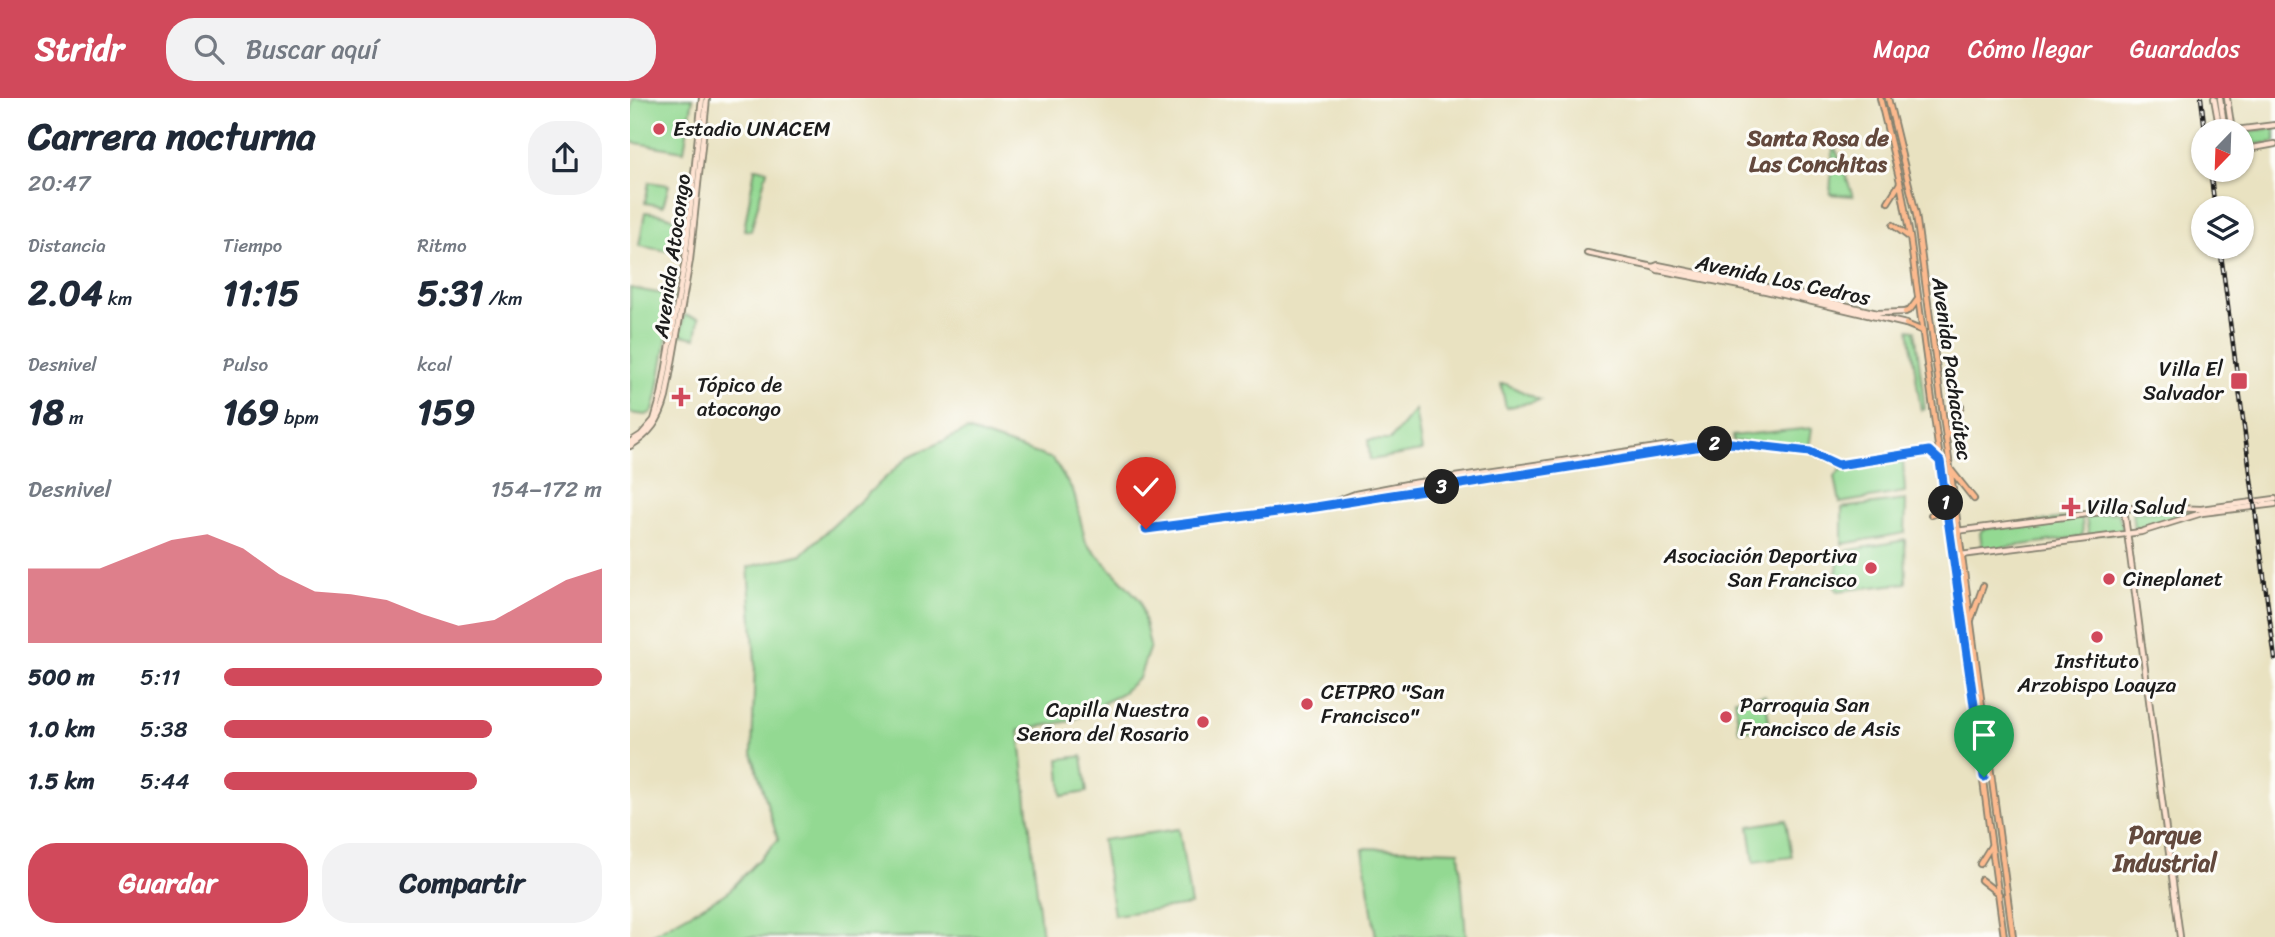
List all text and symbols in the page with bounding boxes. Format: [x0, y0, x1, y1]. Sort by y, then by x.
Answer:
search box [166, 18, 656, 81]
text: Stridr [35, 20, 124, 78]
text: Buscar aquí [246, 26, 378, 72]
text: Mapa [1873, 28, 1930, 70]
text: Cómo llegar [1968, 28, 2092, 70]
text: Guardados [2130, 28, 2240, 70]
icon: search [190, 30, 228, 68]
text: Carrera nocturna [28, 103, 316, 170]
place label: Estadio UNACEM [673, 110, 831, 148]
district label: Santa Rosa de Las Conchitas [1746, 118, 1889, 185]
north arrow [2191, 119, 2254, 182]
map controls [2191, 119, 2254, 259]
button: share [528, 121, 602, 195]
marker: Estadio UNACEM [651, 121, 667, 137]
text: 20:47 [28, 163, 90, 204]
street label: Avenida Atocongo [642, 171, 702, 342]
button: layers [2191, 196, 2254, 259]
text: Distancia [28, 229, 106, 262]
text: Tiempo [223, 229, 282, 262]
text: Ritmo [417, 229, 467, 262]
street label: Avenida Los Cedros [1691, 243, 1874, 317]
text: 2.04 [28, 262, 103, 324]
text: 11:15 [223, 262, 300, 324]
text: 5:31 [417, 262, 484, 324]
street label: Avenida Pachacútec [1920, 274, 1984, 463]
text: km [103, 282, 132, 315]
text: /km [484, 282, 523, 315]
text: Desnivel [28, 348, 97, 381]
text: Pulso [223, 348, 268, 381]
text: kcal [417, 348, 452, 381]
place label: Villa El Salvador [2143, 350, 2224, 412]
place label: Tópico de atocongo [697, 366, 782, 428]
marker: Villa El Salvador [2229, 371, 2249, 391]
text: 18 [28, 381, 64, 443]
text: 169 [223, 381, 279, 443]
text: 159 [417, 381, 475, 443]
marker: Tópico de atocongo [671, 387, 691, 407]
text: m [64, 401, 84, 434]
text: bpm [279, 401, 319, 434]
pin: 2 [1698, 426, 1732, 462]
text: 2 [1709, 427, 1720, 460]
pin [1116, 457, 1176, 529]
icon: check [1127, 468, 1165, 506]
text: Desnivel [28, 469, 111, 510]
text: 154–172 m [491, 469, 602, 510]
pin: 3 [1424, 470, 1460, 504]
text: 3 [1436, 470, 1447, 503]
pin: 1 [1928, 486, 1964, 520]
text: 1 [1941, 486, 1950, 519]
place label: Villa Salud [2087, 488, 2187, 526]
marker: Villa Salud [2061, 497, 2081, 517]
place label: Asociación Deportiva San Francisco [1663, 537, 1857, 599]
marker: Asociación Deportiva San Francisco [1863, 560, 1879, 576]
place label: Cineplanet [2123, 560, 2223, 598]
marker: Cineplanet [2101, 571, 2117, 587]
marker: Instituto Arzobispo Loayza [2089, 629, 2105, 645]
place label: Instituto Arzobispo Loayza [2017, 642, 2177, 704]
text: 500 m [28, 657, 95, 698]
text: 5:11 [140, 657, 181, 698]
place label: CETPRO "San Francisco" [1321, 673, 1444, 735]
place label: Parroquia San Francisco de Asis [1740, 686, 1901, 748]
place label: Capilla Nuestra Señora del Rosario [1016, 691, 1189, 753]
marker: CETPRO "San Francisco" [1299, 696, 1315, 712]
pin [1954, 705, 2014, 777]
text: 1.0 km [28, 709, 95, 750]
text: 5:38 [140, 709, 188, 750]
marker: Parroquia San Francisco de Asis [1718, 709, 1734, 725]
marker: Capilla Nuestra Señora del Rosario [1195, 714, 1211, 730]
icon: arrive [1965, 716, 2003, 754]
text: 1.5 km [28, 761, 95, 802]
text: 5:44 [140, 761, 190, 802]
district label: Parque Industrial [2111, 814, 2218, 884]
button: Guardar [28, 843, 308, 923]
button: Compartir [322, 843, 602, 923]

